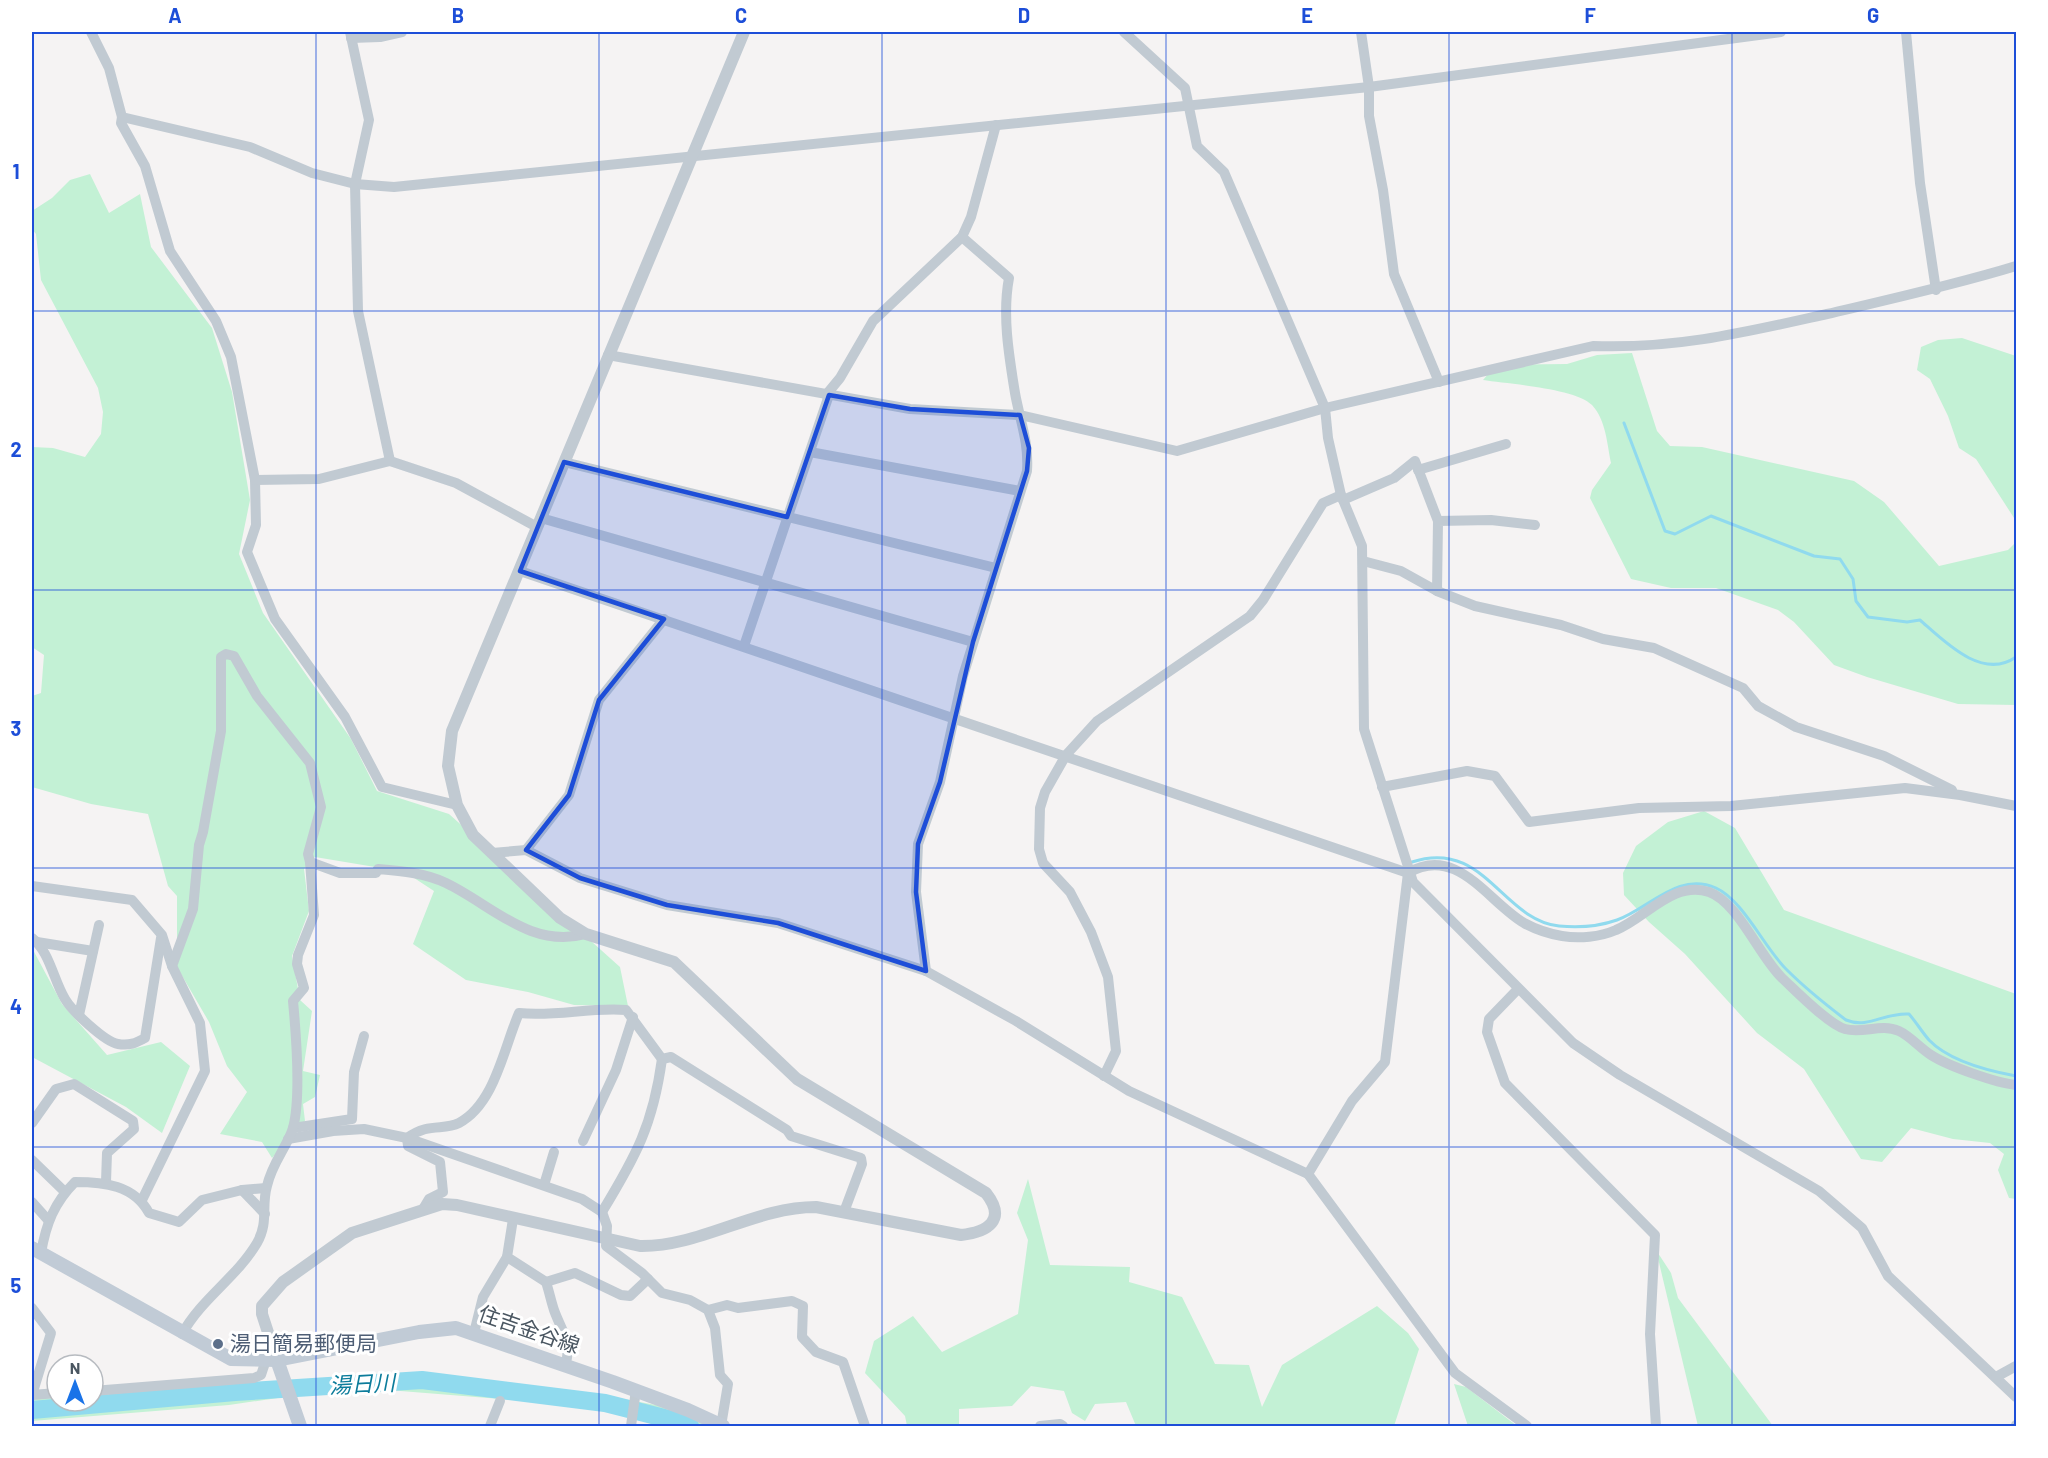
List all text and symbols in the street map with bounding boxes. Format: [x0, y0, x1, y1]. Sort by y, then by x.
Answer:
text: A [168, 3, 182, 27]
text: B [452, 3, 464, 27]
text: C [735, 3, 747, 27]
text: D [1018, 3, 1030, 27]
text: E [1301, 3, 1313, 27]
text: F [1584, 3, 1596, 27]
text: G [1867, 3, 1879, 27]
text: 1 [12, 159, 20, 183]
text: 2 [10, 437, 22, 461]
text: 3 [11, 716, 21, 740]
text: 4 [10, 994, 22, 1018]
text: 5 [11, 1273, 22, 1297]
street label: 住吉金谷線 [476, 1300, 583, 1357]
place label: 湯日簡易郵便局 [230, 1330, 377, 1355]
marker: 湯日簡易郵便局 [211, 1337, 225, 1351]
north arrow [45, 1353, 105, 1413]
text: N [70, 1358, 80, 1377]
water label: 湯日川 [328, 1368, 398, 1398]

